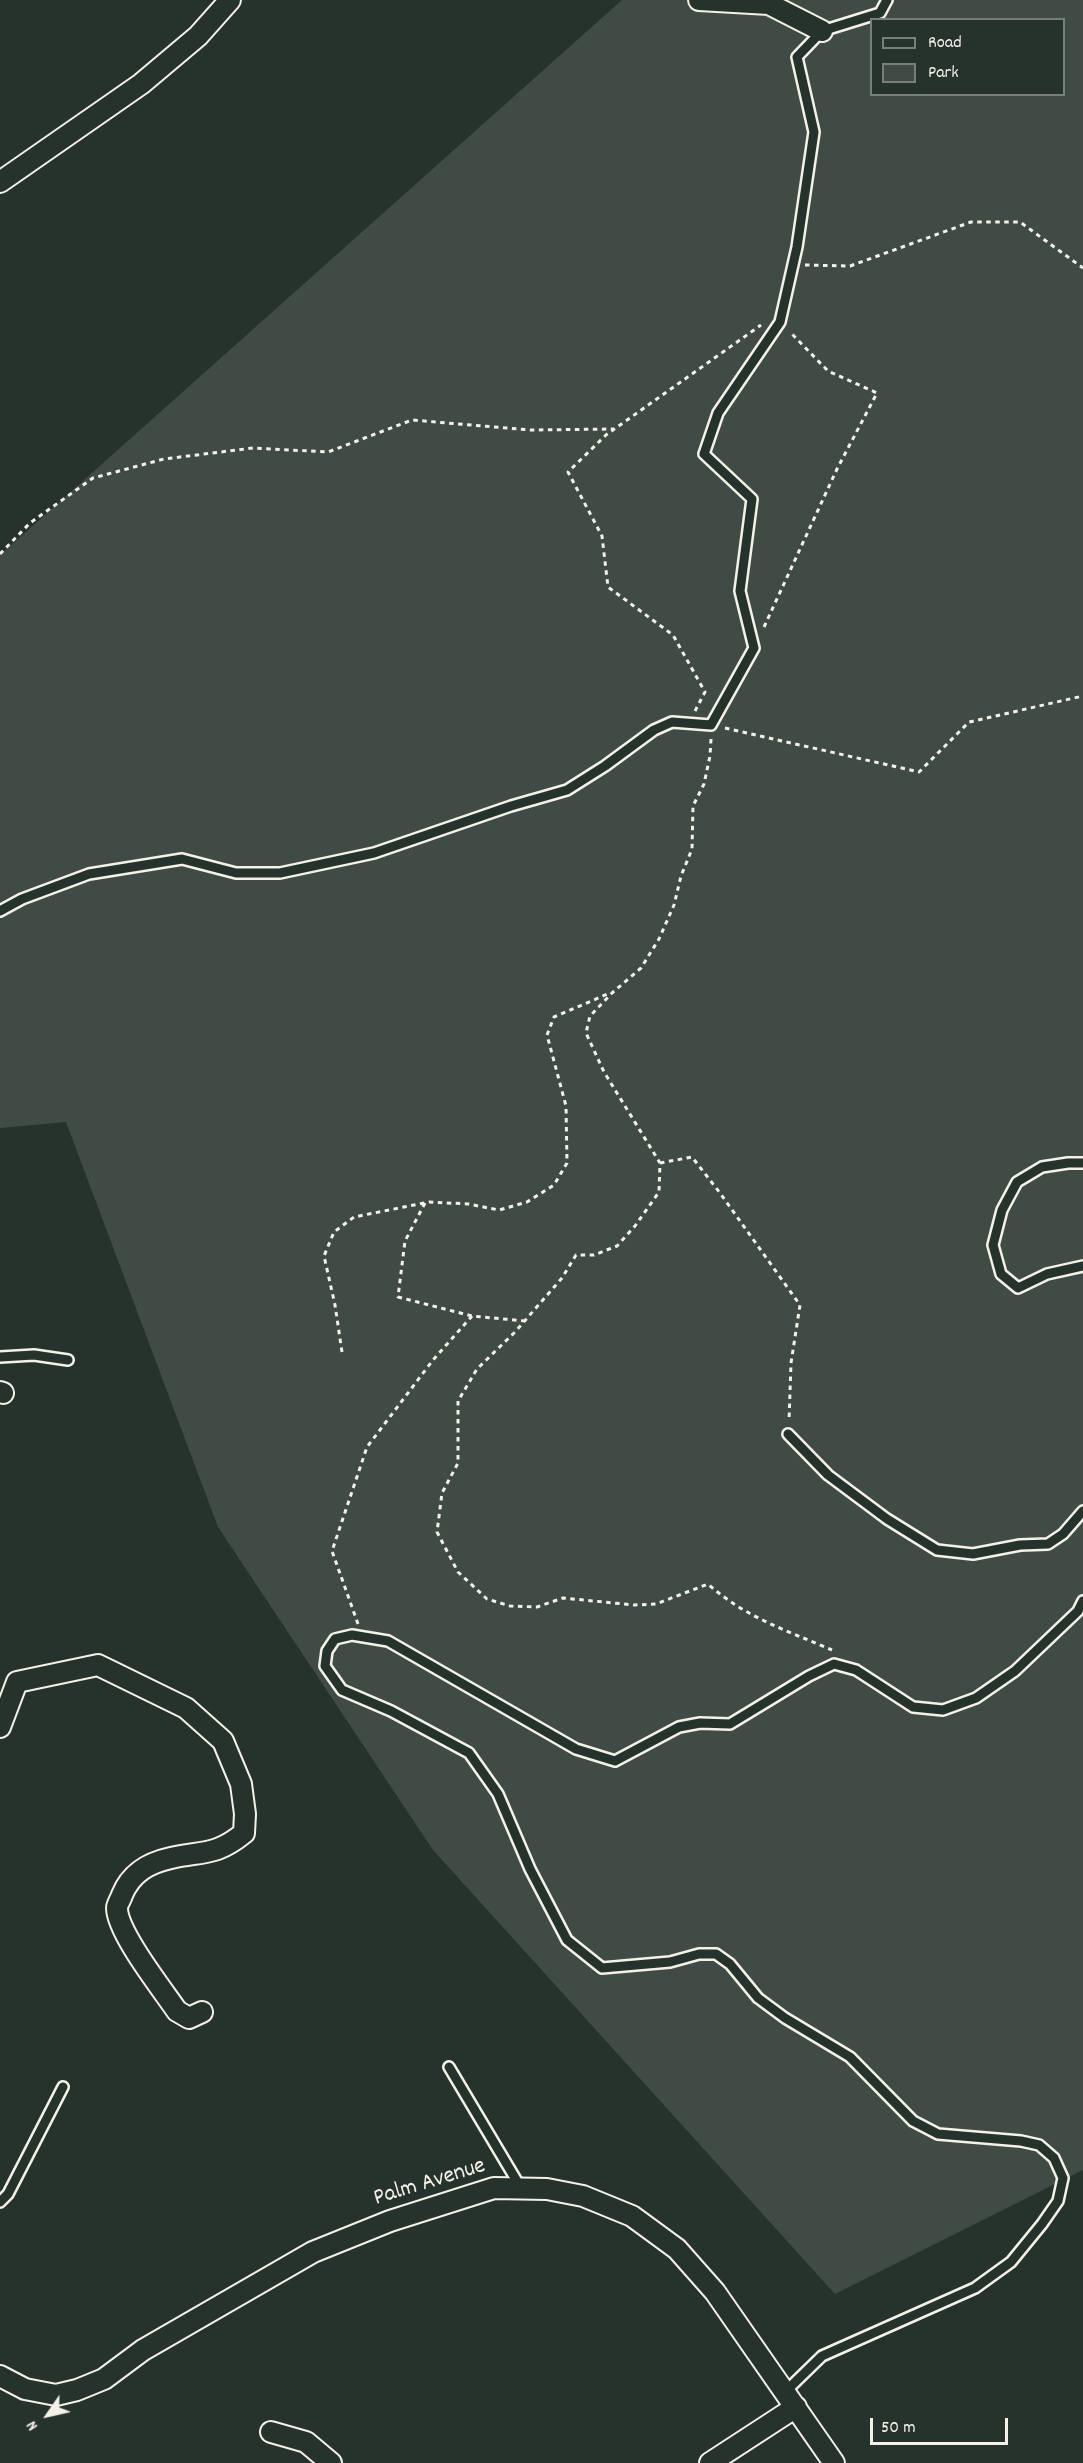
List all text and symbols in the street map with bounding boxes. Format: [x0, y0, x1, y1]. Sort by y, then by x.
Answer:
legend [870, 18, 1065, 96]
text: Road [928, 31, 962, 56]
text: Park [928, 61, 959, 86]
street label: Palm Avenue [371, 2153, 489, 2215]
north arrow [18, 2385, 78, 2445]
scale bar [873, 2406, 1011, 2444]
text: N [21, 2416, 44, 2435]
text: 50 m [881, 2416, 916, 2441]

